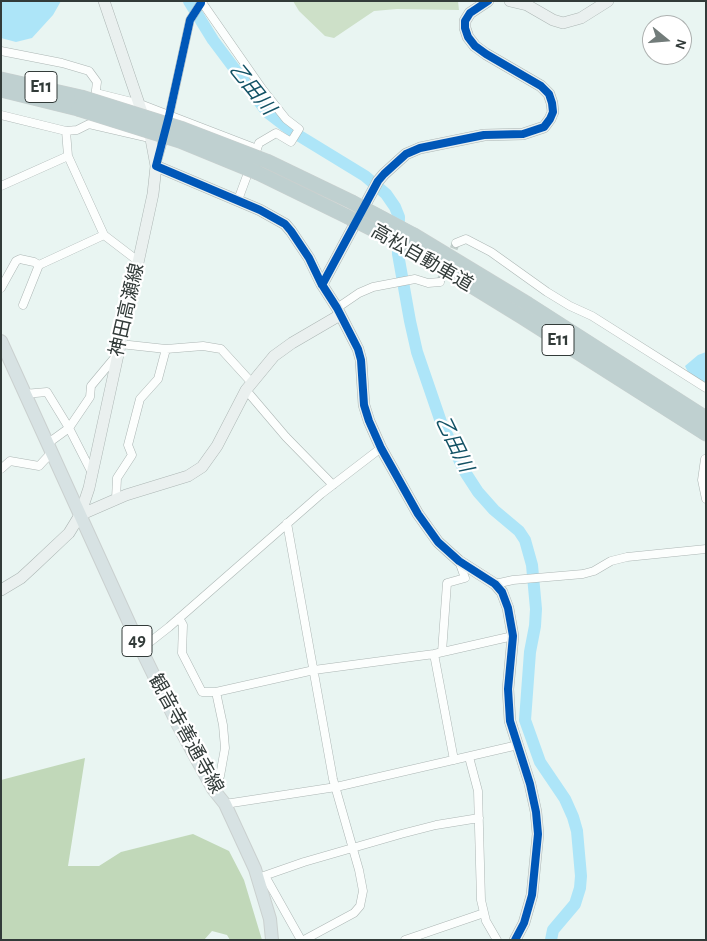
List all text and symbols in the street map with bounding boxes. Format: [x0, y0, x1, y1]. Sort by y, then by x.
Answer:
north arrow [642, 15, 692, 65]
text: N [672, 37, 689, 51]
water label: 乙田川 [224, 58, 280, 120]
road number: E11 [25, 72, 57, 102]
street label: 高松自動車道 [367, 220, 477, 296]
street label: 神田高瀬線 [105, 261, 149, 359]
road number: E11 [542, 324, 574, 356]
water label: 乙田川 [430, 412, 478, 476]
road number: 49 [122, 626, 152, 656]
street label: 観音寺善通寺線 [144, 670, 228, 798]

